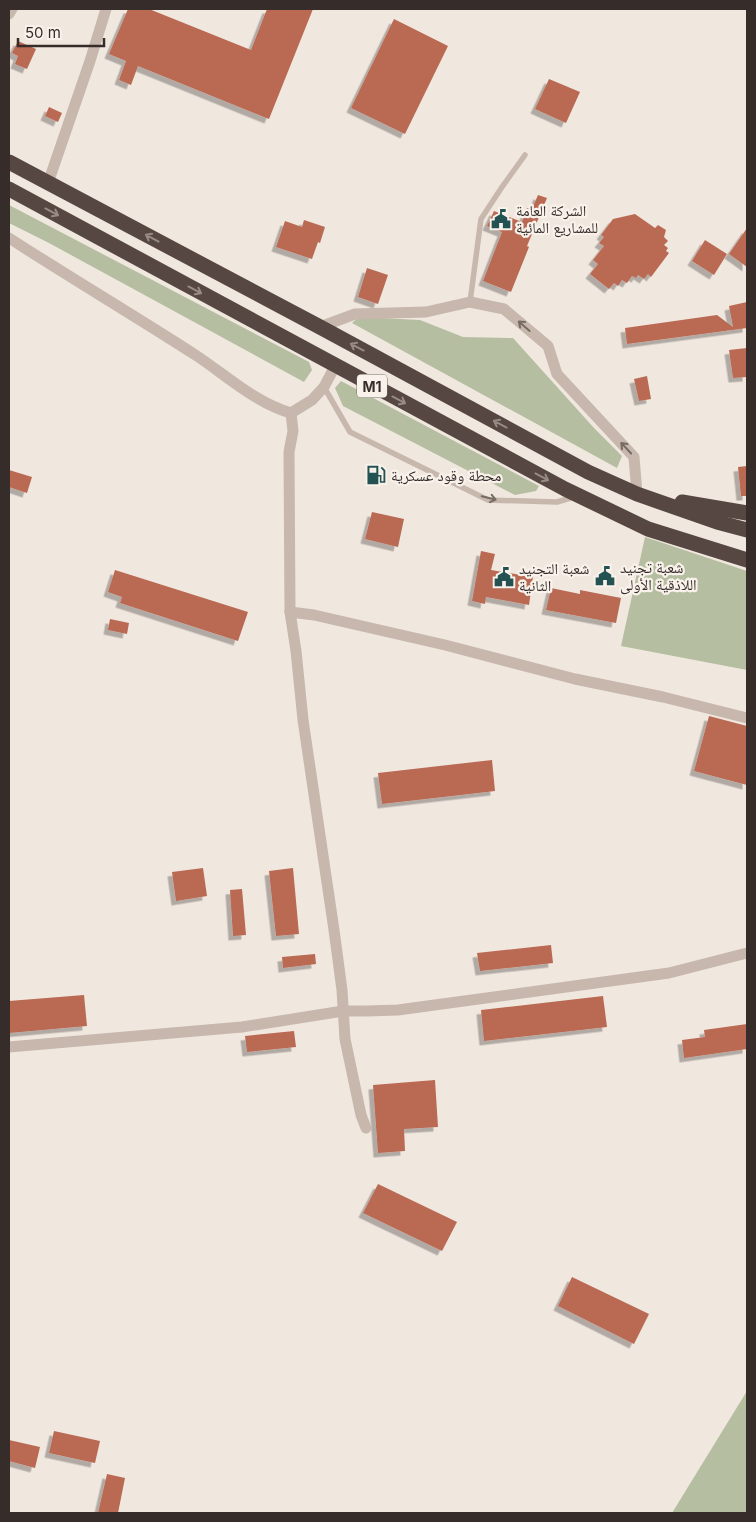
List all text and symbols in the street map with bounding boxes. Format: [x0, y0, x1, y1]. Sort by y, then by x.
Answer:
scale bar [18, 15, 104, 47]
text: 50 m [25, 23, 61, 42]
place label: الشركة العامة للمشاريع المائية [516, 201, 598, 238]
one-way arrow [44, 208, 58, 218]
public building icon: الشركة العامة للمشاريع المائية [490, 208, 512, 230]
one-way arrow [145, 233, 160, 242]
one-way arrow [187, 285, 202, 295]
one-way arrow [517, 320, 530, 332]
one-way arrow [350, 342, 365, 352]
road number: M1 [357, 374, 387, 398]
one-way arrow [392, 395, 407, 405]
one-way arrow [493, 419, 508, 429]
one-way arrow [620, 442, 632, 455]
fuel station icon: محطة وقود عسكرية [365, 464, 387, 486]
place label: محطة وقود عسكرية [391, 466, 502, 485]
one-way arrow [535, 472, 550, 482]
one-way arrow [480, 494, 496, 503]
place label: شعبة تجنيد اللاذقية الأولى [620, 558, 697, 595]
place label: شعبة التجنيد الثانية [519, 559, 590, 595]
public building icon: شعبة تجنيد اللاذقية الأولى [594, 565, 616, 587]
public building icon: شعبة التجنيد الثانية [493, 566, 515, 588]

